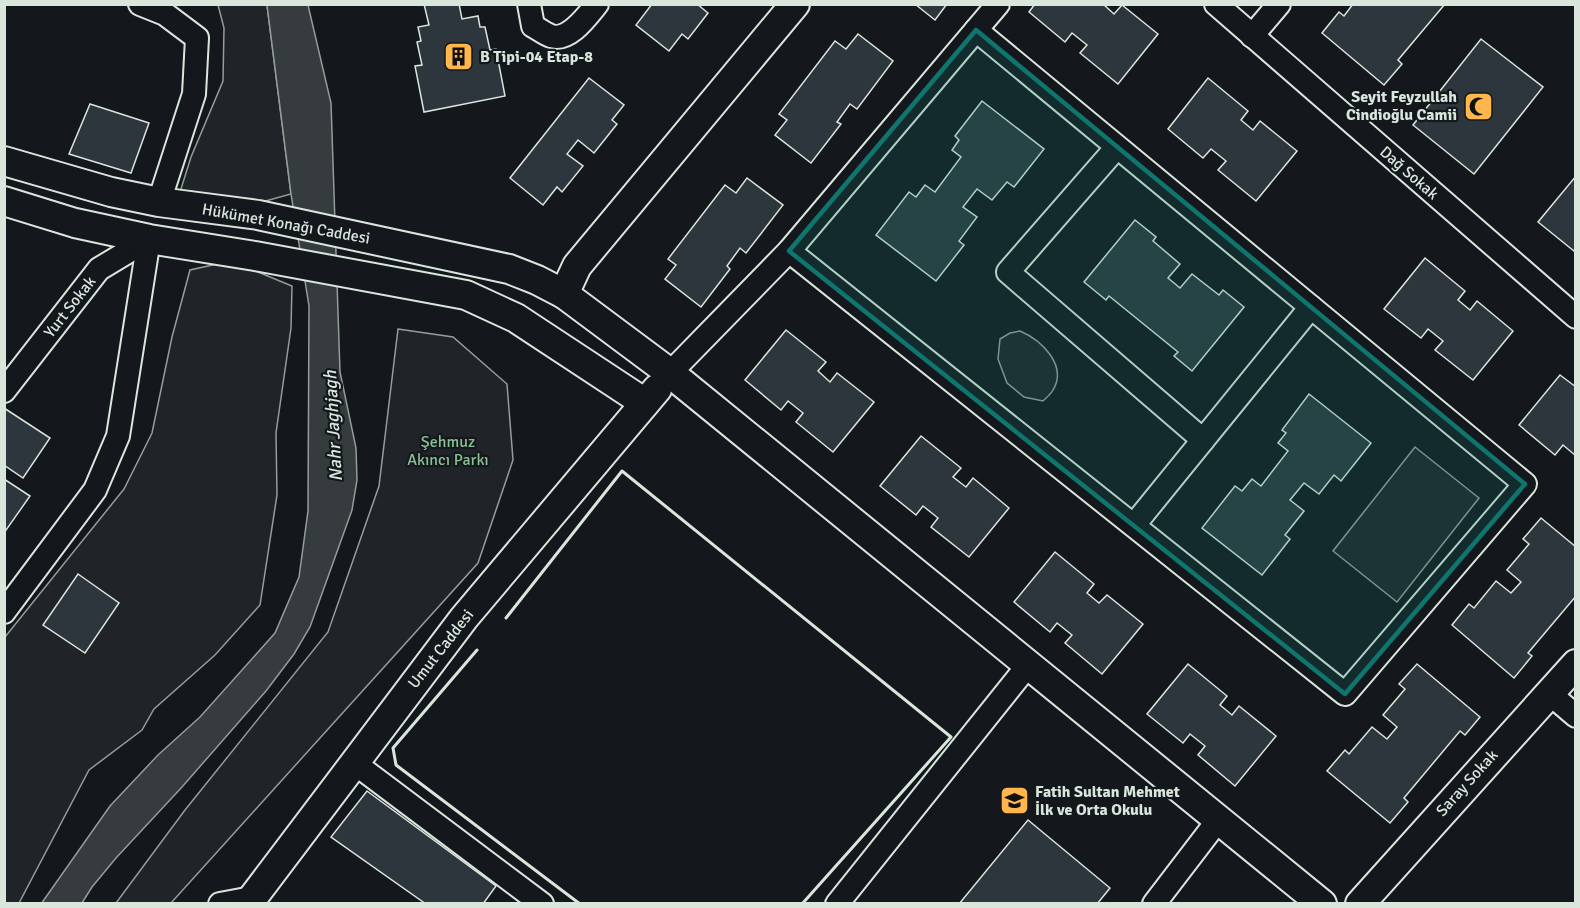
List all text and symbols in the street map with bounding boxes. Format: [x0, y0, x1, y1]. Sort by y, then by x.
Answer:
building icon: B Tipi-04 Etap-8 [443, 41, 475, 73]
place label: B Tipi-04 Etap-8 [480, 47, 593, 67]
place label: Seyit Feyzullah Cindioğlu Camii [1346, 87, 1457, 125]
mosque icon: Seyit Feyzullah Cindioğlu Camii [1462, 90, 1494, 122]
street label: Dağ Sokak [1375, 142, 1443, 204]
street label: Hükümet Konağı Caddesi [200, 199, 372, 249]
street label: Yurt Sokak [40, 272, 100, 342]
water label: Nahr Jaghjagh [319, 369, 347, 482]
park label: Şehmuz Akıncı Parkı [407, 432, 489, 470]
street label: Umut Caddesi [404, 605, 478, 693]
street label: Saray Sokak [1432, 745, 1502, 821]
place label: Fatih Sultan Mehmet İlk ve Orta Okulu [1035, 782, 1180, 820]
school or university icon: Fatih Sultan Mehmet İlk ve Orta Okulu [998, 785, 1030, 817]

